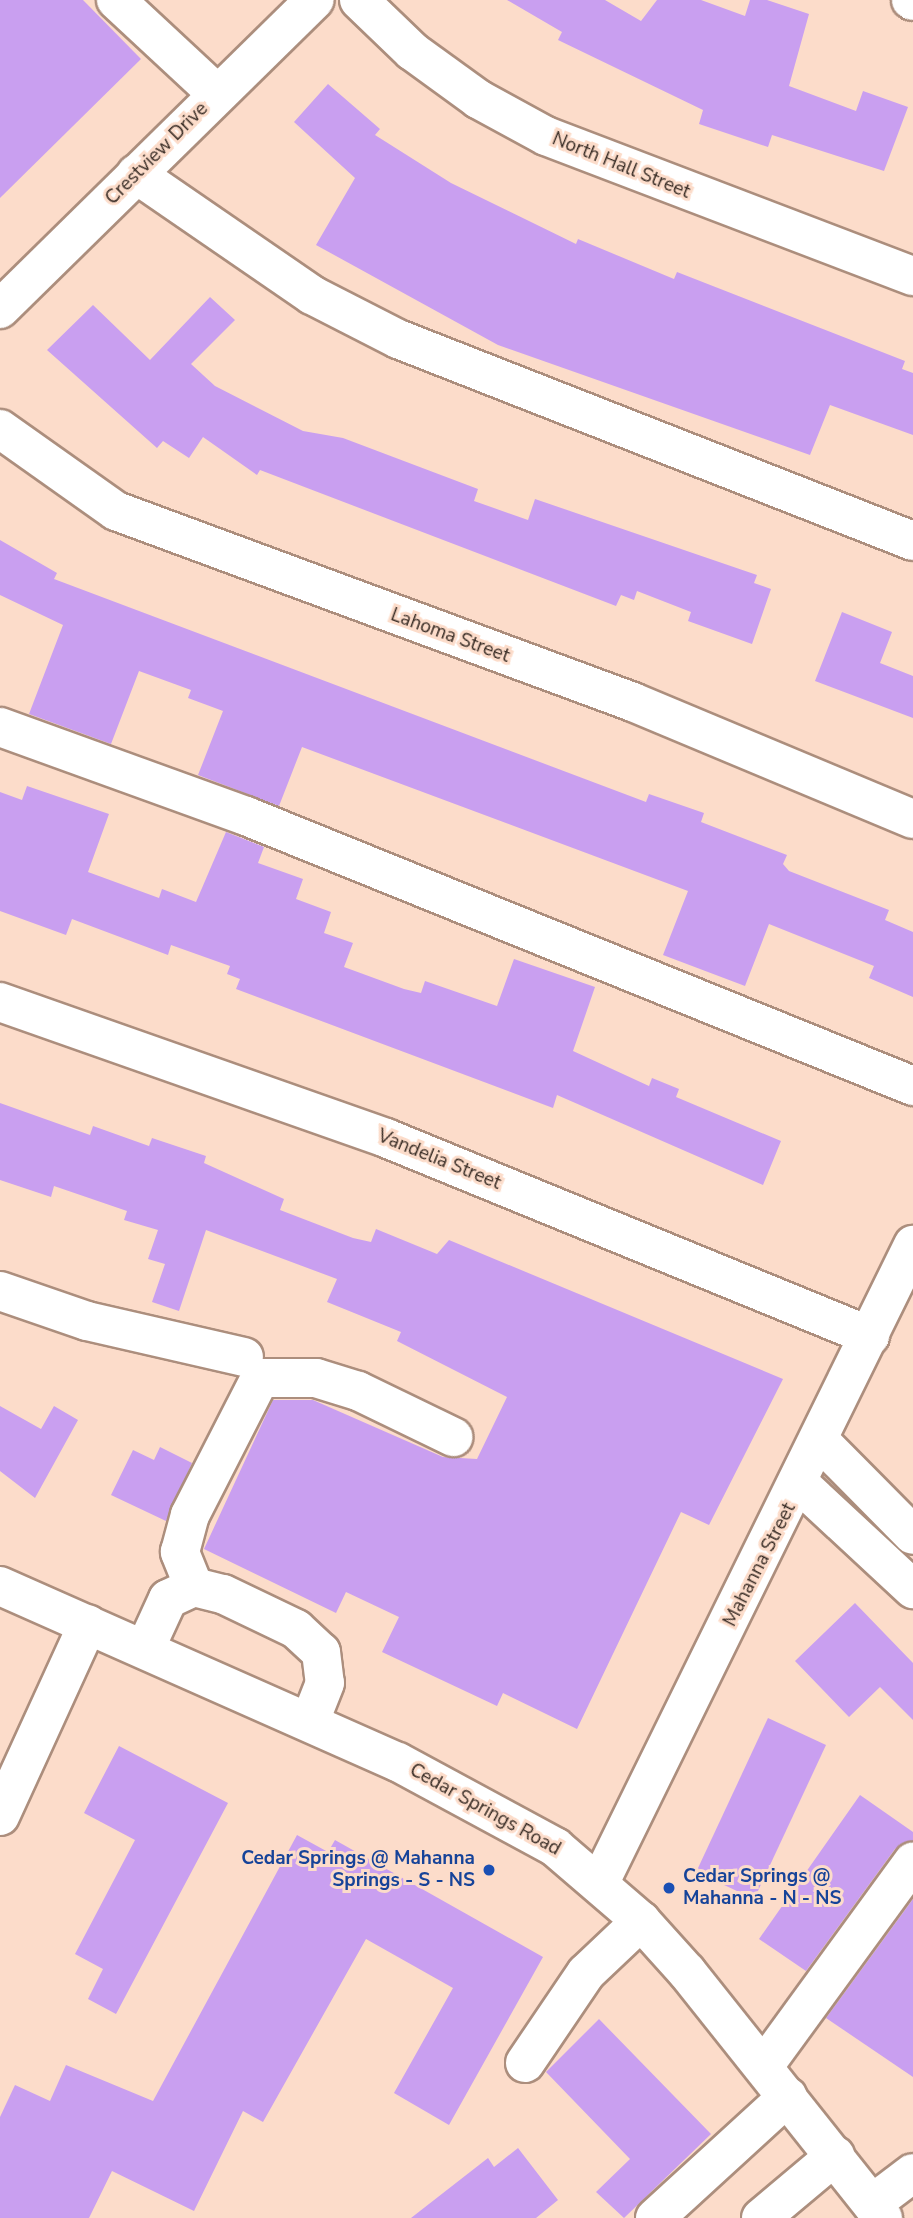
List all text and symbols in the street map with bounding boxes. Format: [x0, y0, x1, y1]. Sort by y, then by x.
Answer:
street label: Crestview Drive [101, 98, 213, 210]
street label: North Hall Street [549, 128, 693, 204]
street label: Lahoma Street [387, 604, 513, 668]
street label: Vandelia Street [374, 1125, 504, 1195]
street label: Mahanna Street [719, 1499, 801, 1631]
street label: Cedar Springs Road [405, 1759, 565, 1861]
place label: Cedar Springs @ Mahanna Springs - S - NS [241, 1848, 475, 1892]
marker: Cedar Springs @ Mahanna Springs - S - NS [481, 1862, 497, 1878]
place label: Cedar Springs @ Mahanna - N - NS [683, 1866, 841, 1910]
marker: Cedar Springs @ Mahanna - N - NS [661, 1880, 677, 1896]

